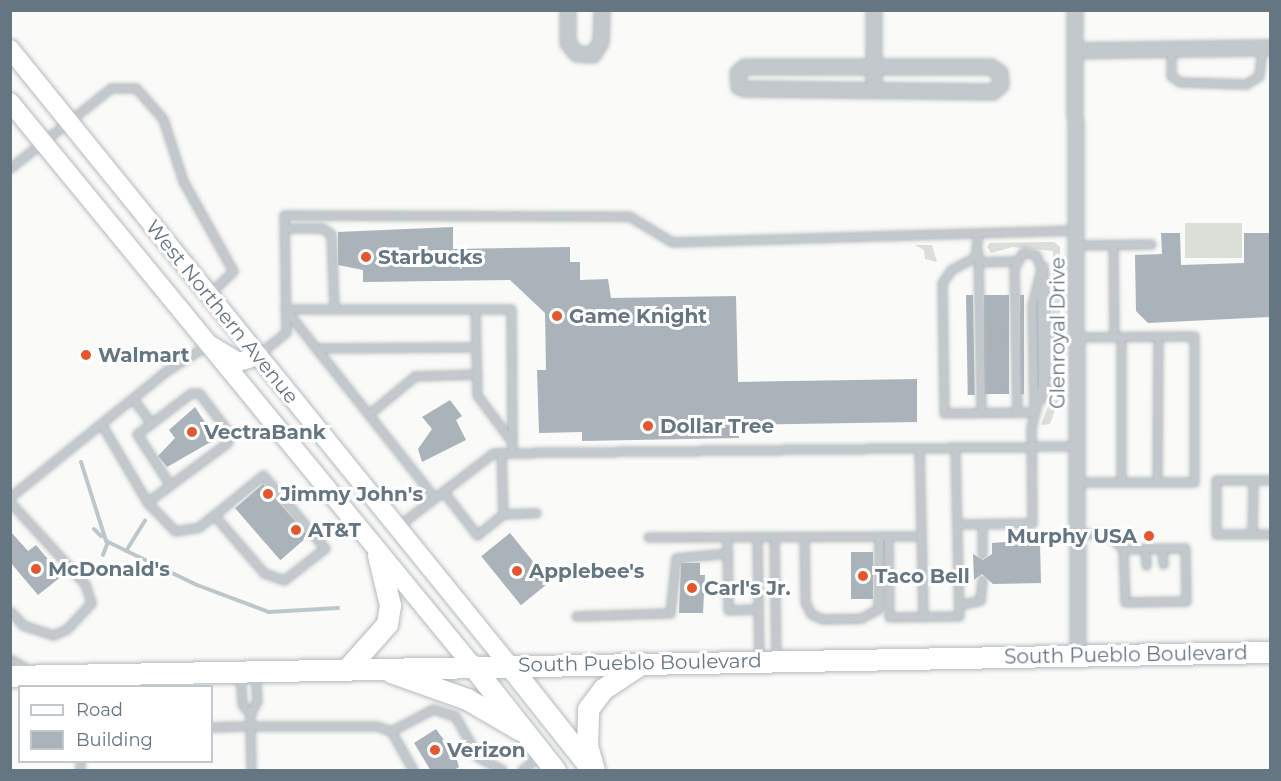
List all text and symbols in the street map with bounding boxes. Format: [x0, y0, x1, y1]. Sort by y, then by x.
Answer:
street label: West Northern Avenue [141, 215, 303, 409]
place label: Starbucks [378, 245, 483, 269]
marker: Starbucks [359, 250, 373, 264]
street label: Glenroyal Drive [1046, 257, 1070, 409]
place label: Game Knight [569, 304, 707, 328]
marker: Game Knight [550, 309, 564, 323]
place label: Walmart [98, 343, 189, 367]
marker: Walmart [79, 348, 93, 362]
place label: Dollar Tree [660, 414, 774, 438]
marker: Dollar Tree [641, 419, 655, 433]
place label: VectraBank [204, 420, 326, 444]
marker: VectraBank [185, 425, 199, 439]
place label: Jimmy John's [280, 482, 423, 506]
marker: Jimmy John's [261, 487, 275, 501]
place label: AT&T [308, 518, 361, 542]
marker: AT&T [289, 523, 303, 537]
place label: Murphy USA [1007, 524, 1137, 548]
marker: Murphy USA [1142, 529, 1156, 543]
place label: McDonald's [48, 557, 170, 581]
place label: Applebee's [529, 559, 644, 583]
marker: McDonald's [29, 562, 43, 576]
marker: Applebee's [510, 564, 524, 578]
place label: Taco Bell [875, 564, 970, 588]
marker: Taco Bell [856, 569, 870, 583]
place label: Carl's Jr. [704, 576, 791, 600]
marker: Carl's Jr. [685, 581, 699, 595]
street label: South Pueblo Boulevard [1004, 641, 1248, 669]
street label: South Pueblo Boulevard [518, 649, 762, 677]
legend [18, 685, 213, 763]
text: Road [76, 699, 123, 721]
text: Building [76, 729, 153, 751]
place label: Verizon [447, 738, 526, 762]
marker: Verizon [428, 743, 442, 757]

